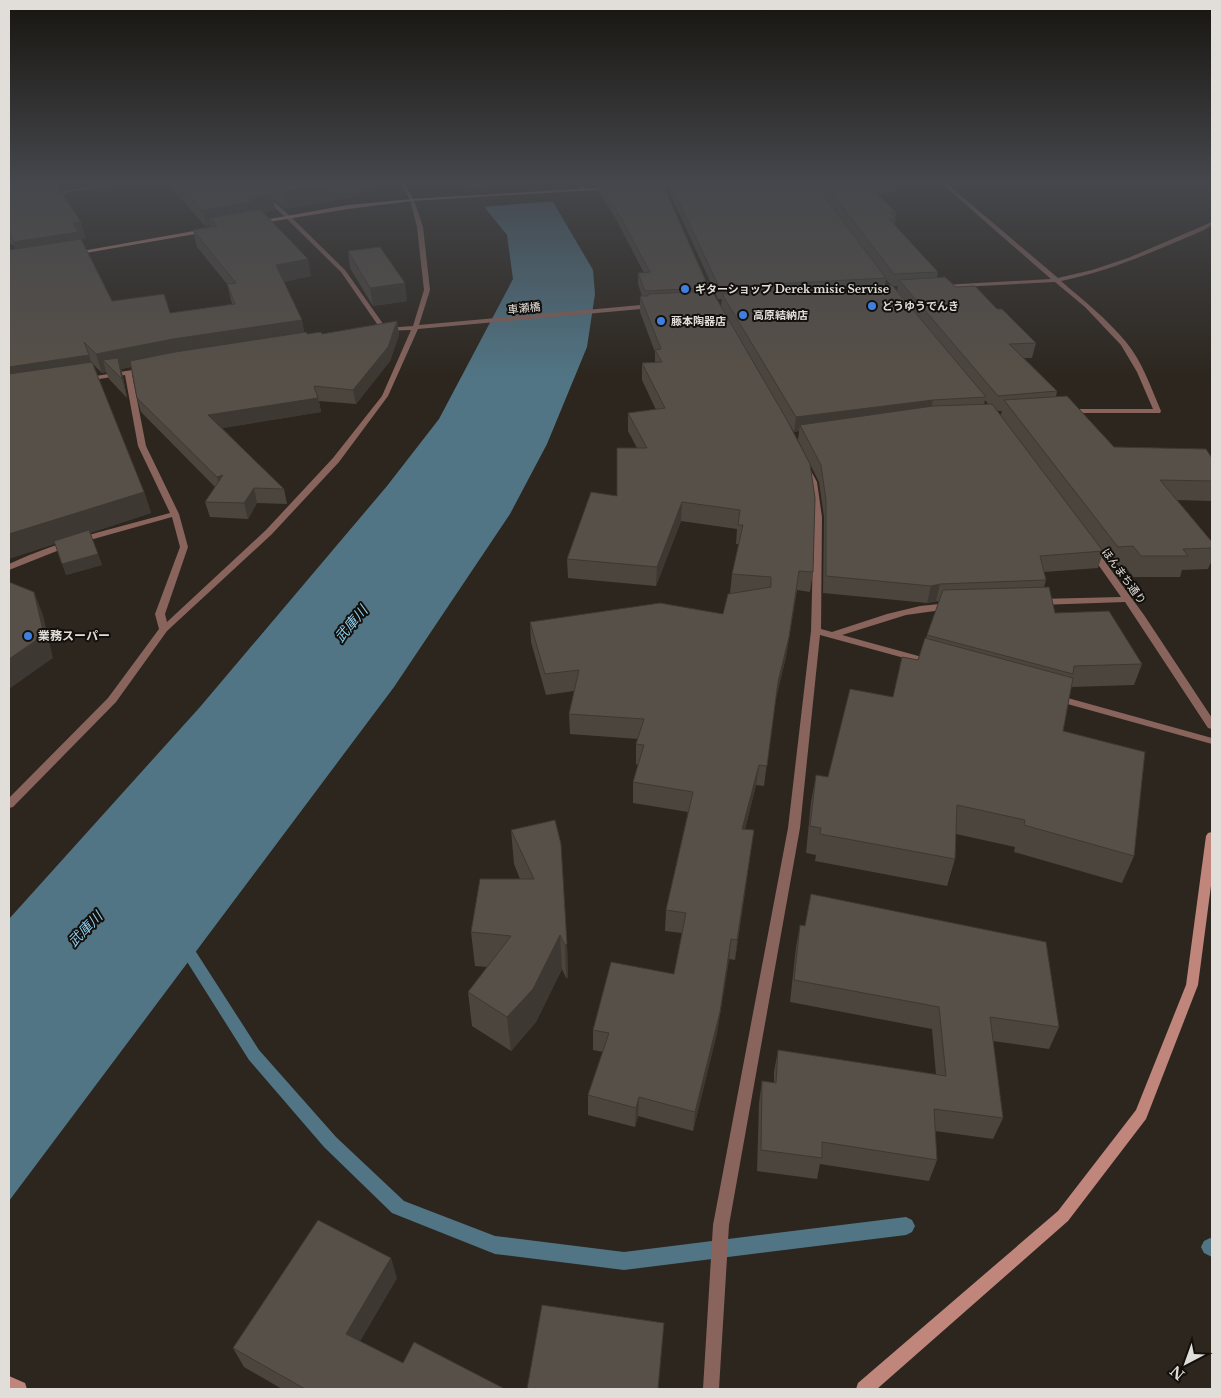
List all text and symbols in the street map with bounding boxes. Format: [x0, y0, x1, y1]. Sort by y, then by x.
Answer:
place label: ギターショップ Derek misic Servise [695, 282, 890, 296]
marker: ギターショップ Derek misic Servise [679, 283, 691, 295]
street label: 車瀬橋 [507, 299, 541, 317]
place label: どうゆうでんき [882, 299, 959, 313]
marker: どうゆうでんき [866, 300, 878, 312]
place label: 高原結納店 [753, 308, 808, 322]
marker: 高原結納店 [737, 309, 749, 321]
place label: 藤本陶器店 [671, 314, 726, 328]
marker: 藤本陶器店 [655, 315, 667, 327]
street label: ほんまち通り [1099, 545, 1149, 607]
water label: 武庫川 [331, 601, 373, 646]
place label: 業務スーパー [38, 628, 110, 643]
marker: 業務スーパー [22, 630, 34, 642]
water label: 武庫川 [64, 906, 107, 950]
north arrow [1161, 1338, 1211, 1388]
text: N [1167, 1362, 1188, 1384]

